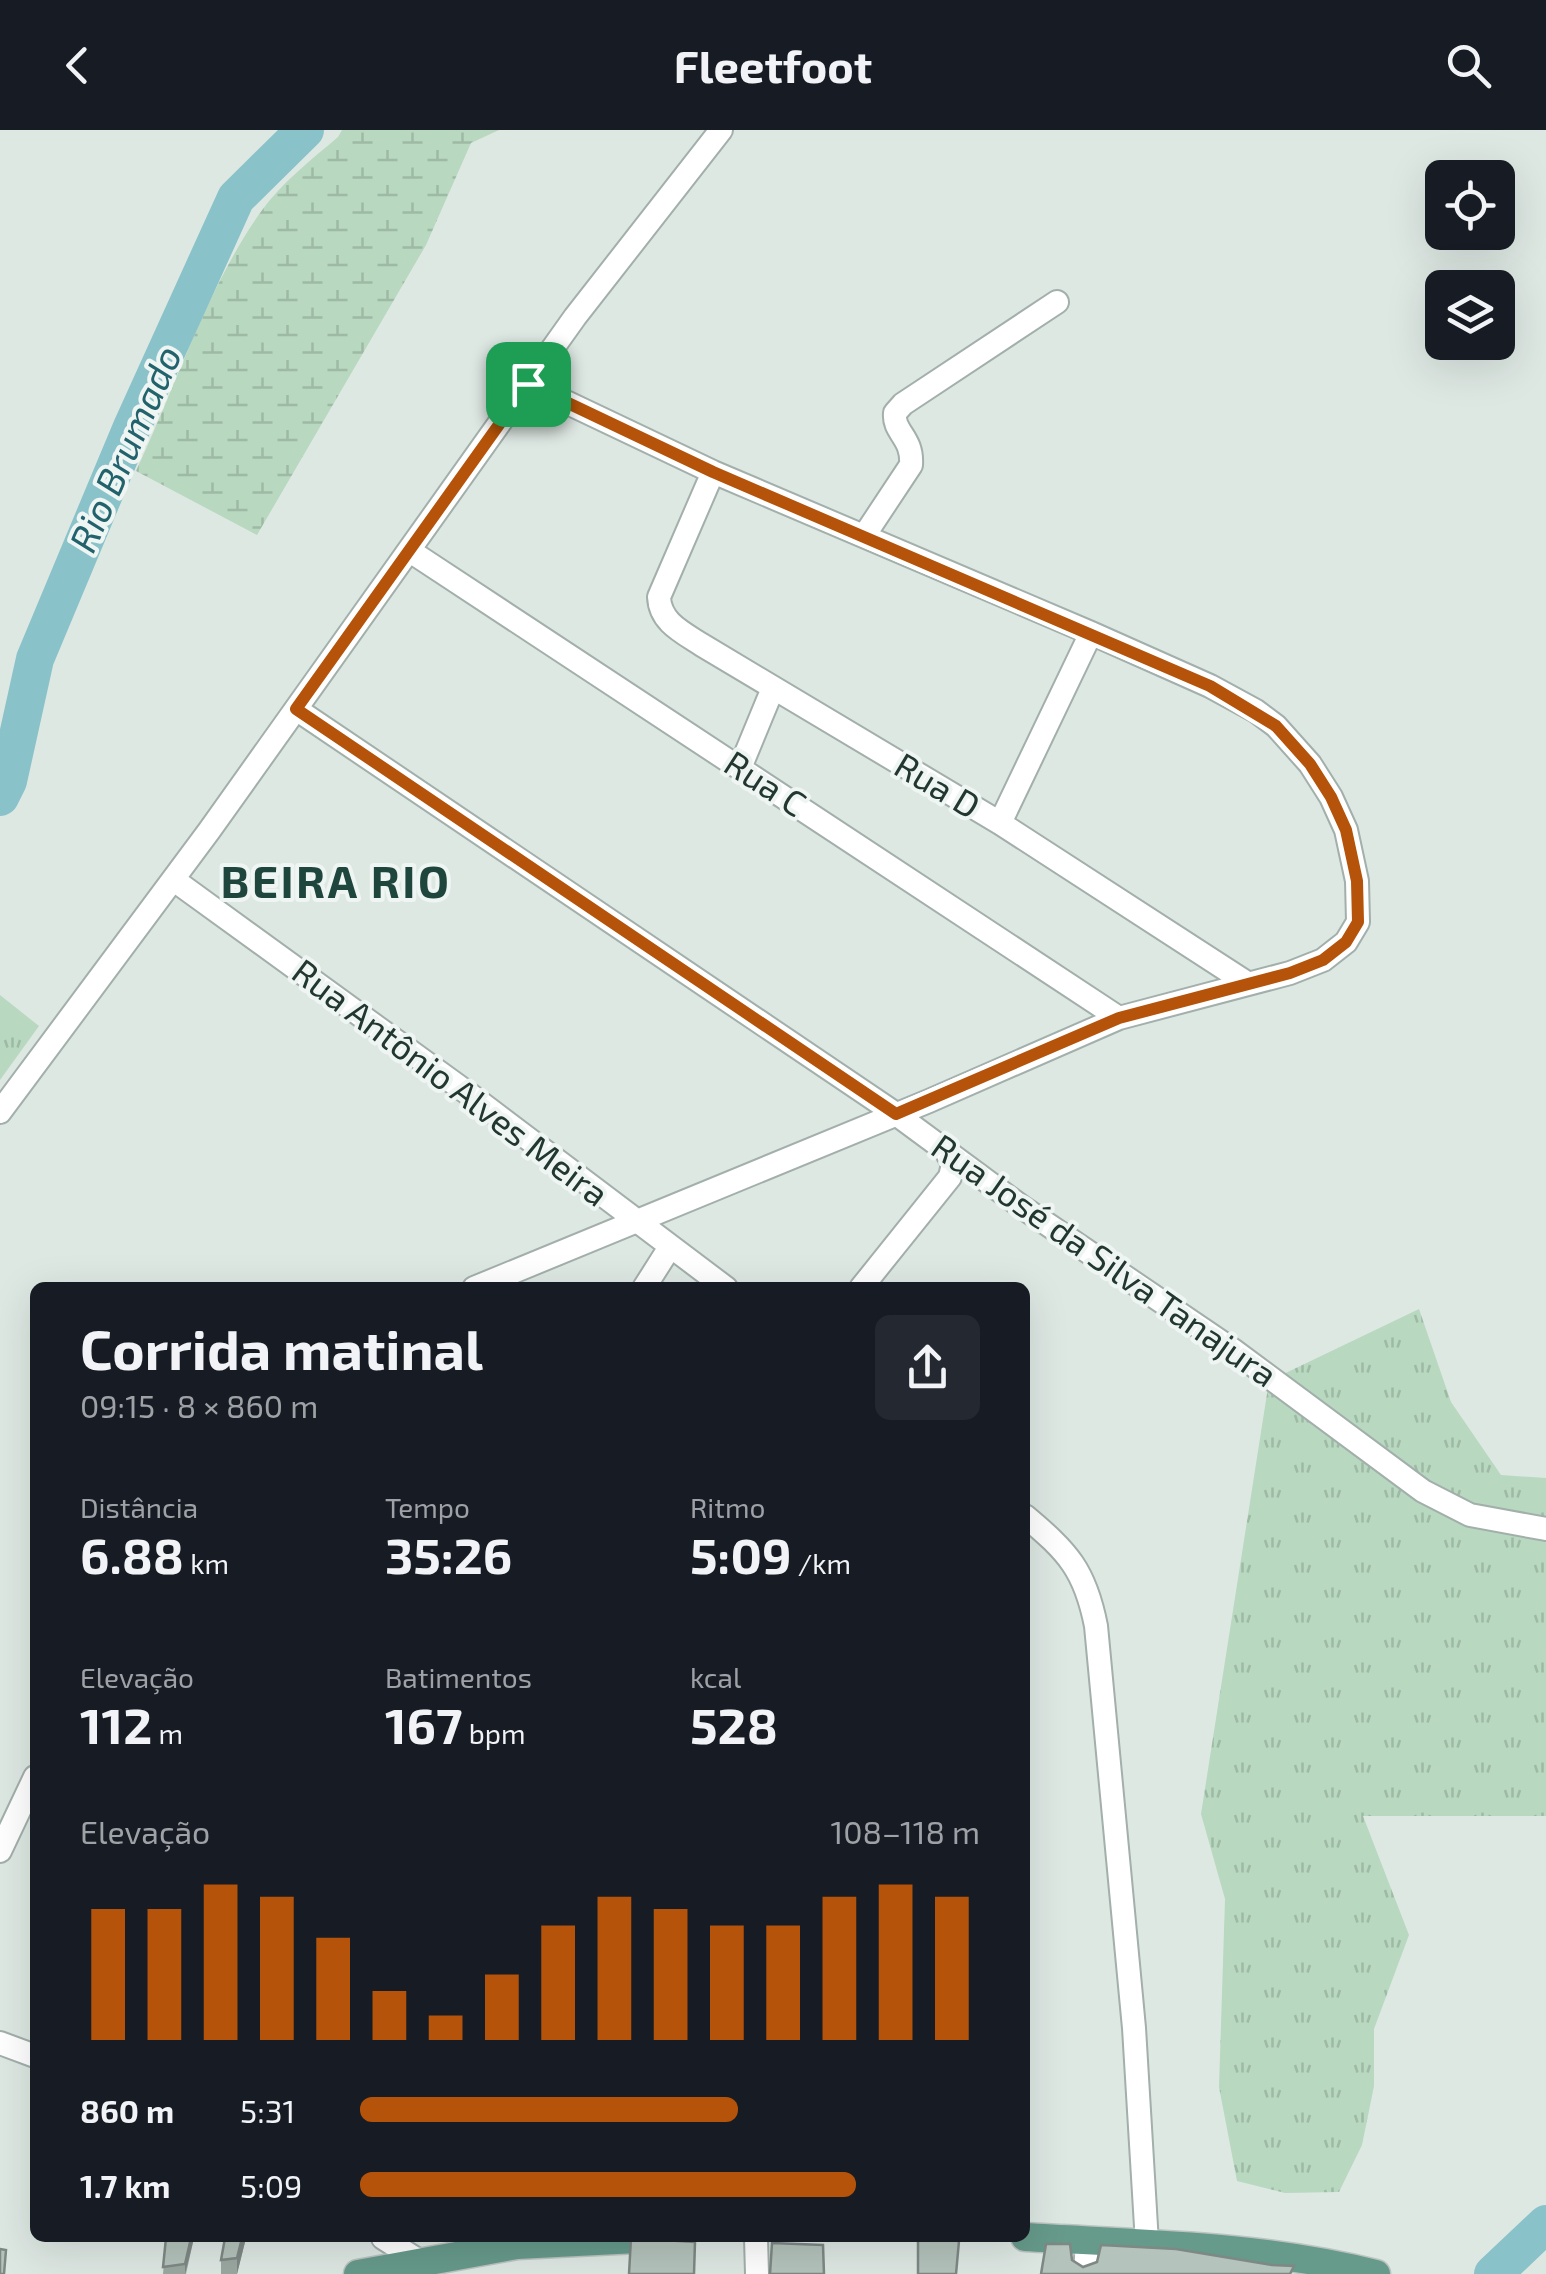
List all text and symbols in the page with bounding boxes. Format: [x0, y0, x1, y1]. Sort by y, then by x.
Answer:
icon: back [50, 38, 105, 93]
text: Fleetfoot [674, 38, 872, 92]
icon: search [1441, 38, 1496, 93]
map controls [1425, 160, 1515, 360]
button: locate [1425, 160, 1515, 250]
button: layers [1425, 270, 1515, 360]
water label: Rio Brumado [58, 338, 190, 558]
pin [486, 342, 571, 427]
icon: arrive [501, 357, 556, 412]
street label: Rua C [718, 741, 815, 824]
street label: Rua D [888, 743, 988, 826]
district label: BEIRA RIO [221, 853, 451, 907]
street label: Rua Antônio Alves Meira [285, 949, 617, 1214]
street label: Rua José da Silva Tanajura [925, 1124, 1286, 1395]
text: Corrida matinal [80, 1315, 483, 1381]
button: share [875, 1315, 980, 1420]
text: 09:15 · 8 × 860 m [80, 1386, 318, 1424]
text: Distância [80, 1490, 198, 1524]
text: Tempo [385, 1490, 470, 1524]
text: Ritmo [690, 1490, 765, 1524]
text: 6.88 [80, 1524, 184, 1584]
text: 35:26 [385, 1524, 512, 1584]
text: 5:09 [690, 1524, 792, 1584]
text: km [184, 1546, 229, 1580]
text: /km [792, 1546, 851, 1580]
text: Elevação [80, 1660, 194, 1694]
text: Batimentos [385, 1660, 532, 1694]
text: kcal [690, 1660, 741, 1694]
text: 112 [80, 1694, 152, 1754]
text: 167 [385, 1694, 463, 1754]
text: 528 [690, 1694, 778, 1754]
text: m [152, 1716, 183, 1750]
text: bpm [463, 1716, 525, 1750]
text: Elevação [80, 1812, 210, 1850]
text: 108–118 m [831, 1812, 980, 1850]
text: 860 m [80, 2091, 174, 2129]
text: 5:31 [240, 2091, 295, 2129]
text: 1.7 km [80, 2166, 170, 2204]
text: 5:09 [240, 2166, 302, 2204]

